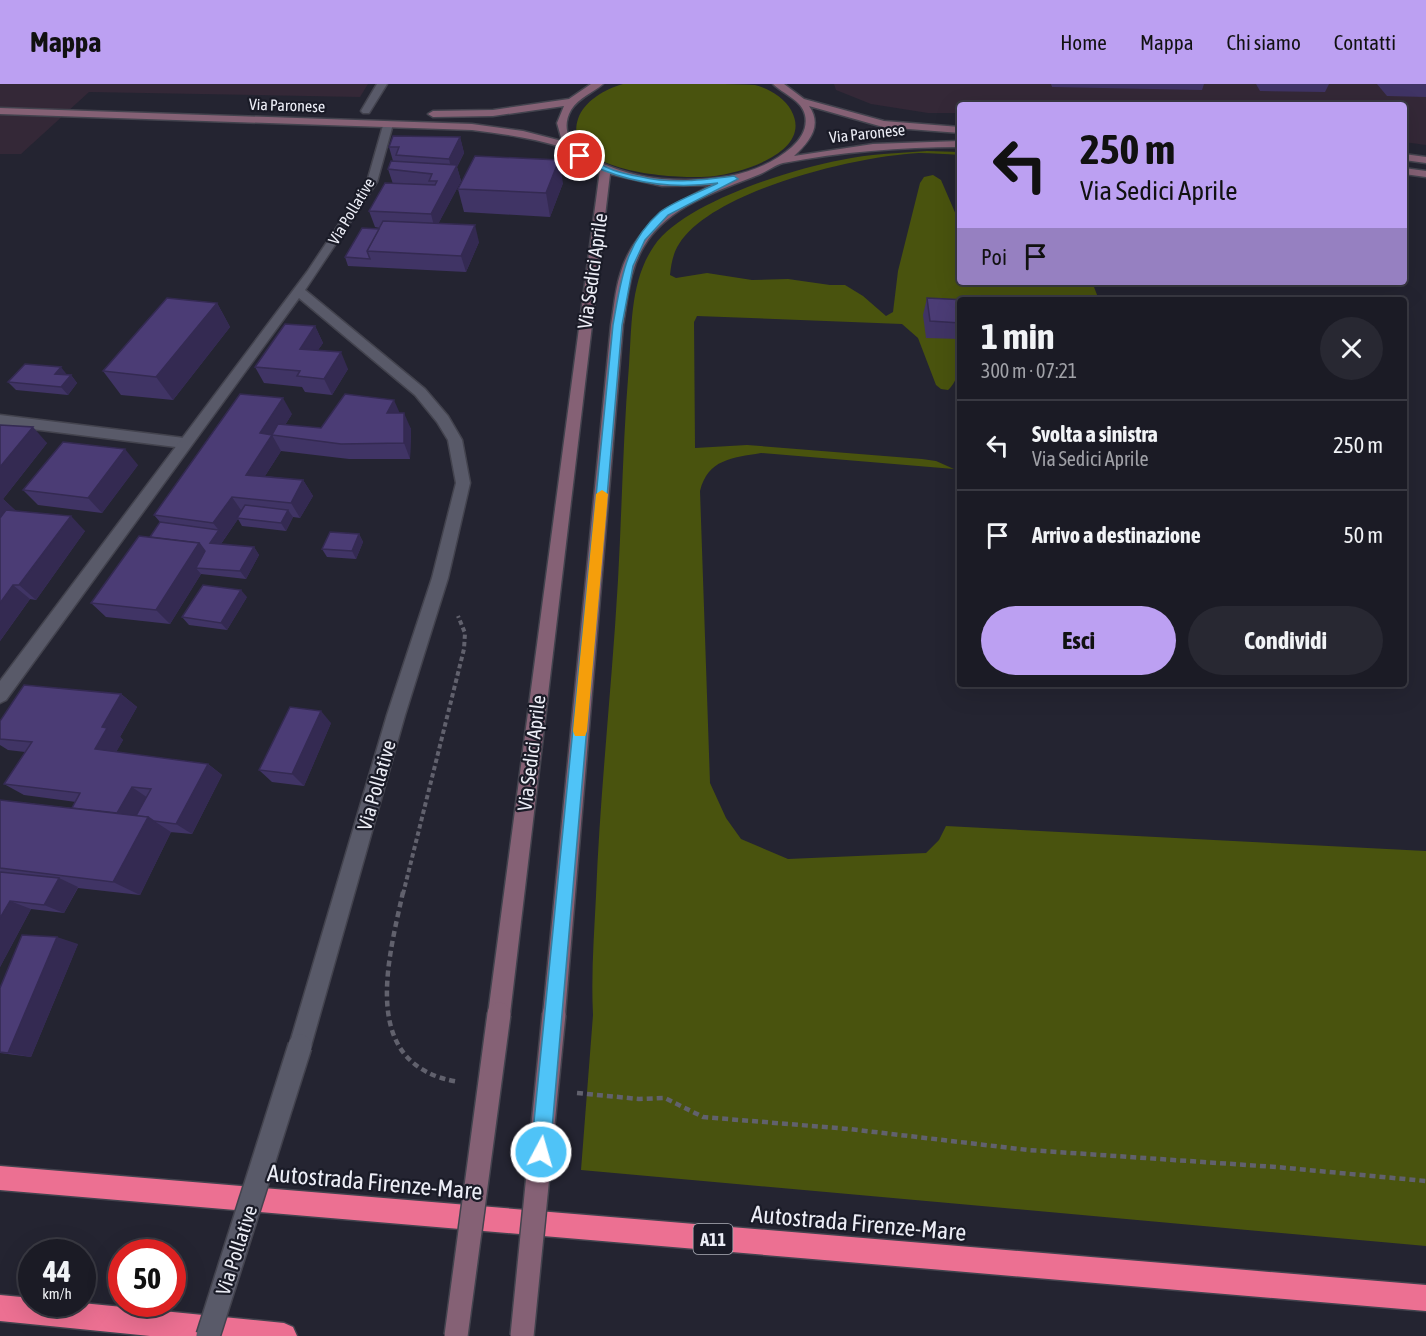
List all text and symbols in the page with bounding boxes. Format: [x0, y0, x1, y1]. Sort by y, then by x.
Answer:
text: Mappa [30, 26, 101, 58]
text: Home [1060, 30, 1107, 54]
text: Mappa [1140, 30, 1193, 54]
text: Chi siamo [1226, 30, 1301, 54]
text: Contatti [1334, 30, 1396, 54]
street label: Via Paronese [249, 95, 325, 115]
street label: Via Paronese [828, 120, 906, 146]
text: 250 m [1080, 125, 1175, 173]
icon: left [981, 126, 1059, 204]
pin [554, 130, 605, 181]
icon: arrive [563, 139, 596, 172]
street label: Via Pollative [324, 175, 378, 247]
text: Via Sedici Aprile [1080, 175, 1237, 206]
street label: Via Sedici Aprile [572, 212, 612, 330]
icon: arrive [1019, 240, 1052, 273]
text: Poi [981, 244, 1007, 270]
text: 1 min [981, 315, 1055, 357]
button: close [1320, 317, 1383, 380]
text: 300 m · 07:21 [981, 359, 1077, 382]
text: Svolta a sinistra [1032, 421, 1158, 447]
icon: left [981, 429, 1014, 462]
text: 250 m [1333, 432, 1383, 458]
text: Via Sedici Aprile [1032, 447, 1149, 470]
icon: arrive [981, 519, 1014, 552]
text: Arrivo a destinazione [1032, 522, 1201, 548]
text: 50 m [1343, 522, 1383, 548]
button: Esci [981, 606, 1176, 675]
button: Condividi [1188, 606, 1383, 675]
street label: Via Sedici Aprile [512, 694, 550, 812]
street label: Via Pollative [352, 737, 400, 833]
position arrow [509, 1120, 573, 1184]
street label: Autostrada Firenze-Mare [266, 1159, 484, 1205]
street label: Autostrada Firenze-Mare [750, 1200, 968, 1246]
street label: Via Pollative [211, 1202, 261, 1298]
road number: A11 [694, 1224, 732, 1254]
speed limit sign: 50 [108, 1239, 186, 1317]
text: 44 [43, 1254, 71, 1288]
text: km/h [42, 1285, 72, 1302]

